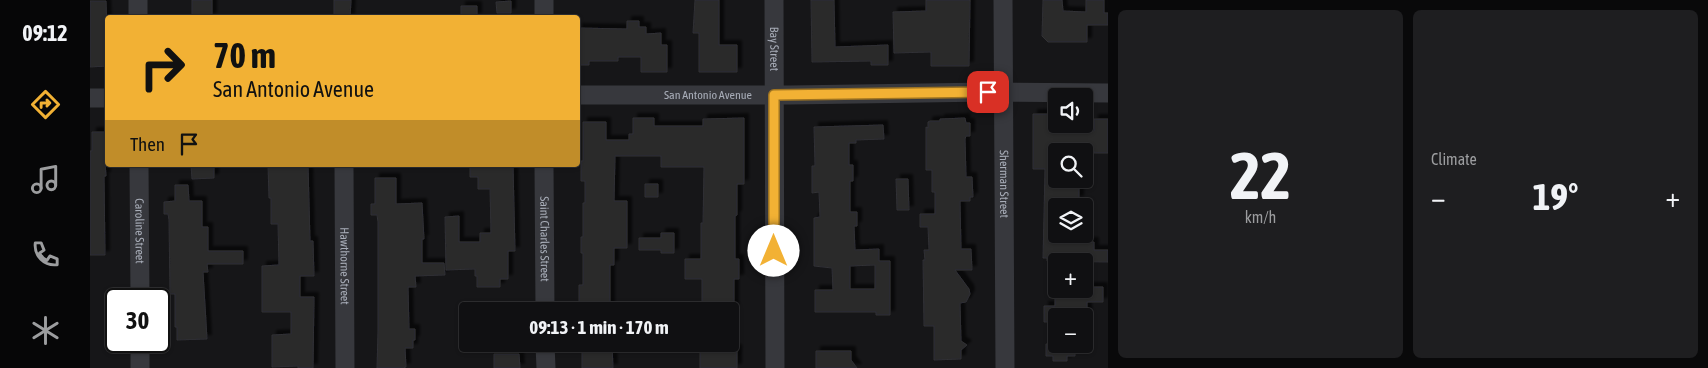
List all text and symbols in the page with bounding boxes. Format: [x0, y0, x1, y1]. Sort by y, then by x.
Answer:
text: 09:12 [22, 20, 68, 46]
street label: Bay Street [767, 27, 781, 72]
icon: right [130, 35, 195, 100]
text: 70 m [213, 35, 276, 75]
pin [967, 71, 1009, 113]
text: San Antonio Avenue [213, 76, 374, 102]
icon: arrive [974, 78, 1002, 106]
icon: directions [28, 87, 63, 122]
street label: San Antonio Avenue [664, 88, 752, 102]
map controls [1048, 88, 1093, 353]
button: sound [1048, 88, 1093, 133]
icon: arrive [175, 130, 203, 158]
text: Then [130, 133, 165, 155]
text: 22 [1230, 138, 1291, 213]
button: search [1048, 143, 1093, 188]
street label: Sherman Street [997, 150, 1011, 219]
text: Climate [1431, 150, 1477, 168]
icon: music [28, 162, 63, 197]
text: 19° [1532, 175, 1579, 218]
text: − [1431, 181, 1446, 213]
text: + [1665, 181, 1680, 213]
street label: Saint Charles Street [537, 196, 552, 282]
street label: Caroline Street [132, 198, 147, 264]
button: layers [1048, 198, 1093, 243]
text: km/h [1245, 208, 1276, 226]
position arrow [747, 224, 799, 276]
street label: Hawthorne Street [337, 227, 352, 305]
icon: phone [28, 237, 63, 272]
button: + [1048, 253, 1093, 298]
speed limit sign: 30 [105, 288, 170, 353]
button: − [1048, 308, 1093, 353]
icon: climate [28, 313, 63, 348]
text: 09:13 · 1 min · 170 m [529, 316, 669, 338]

